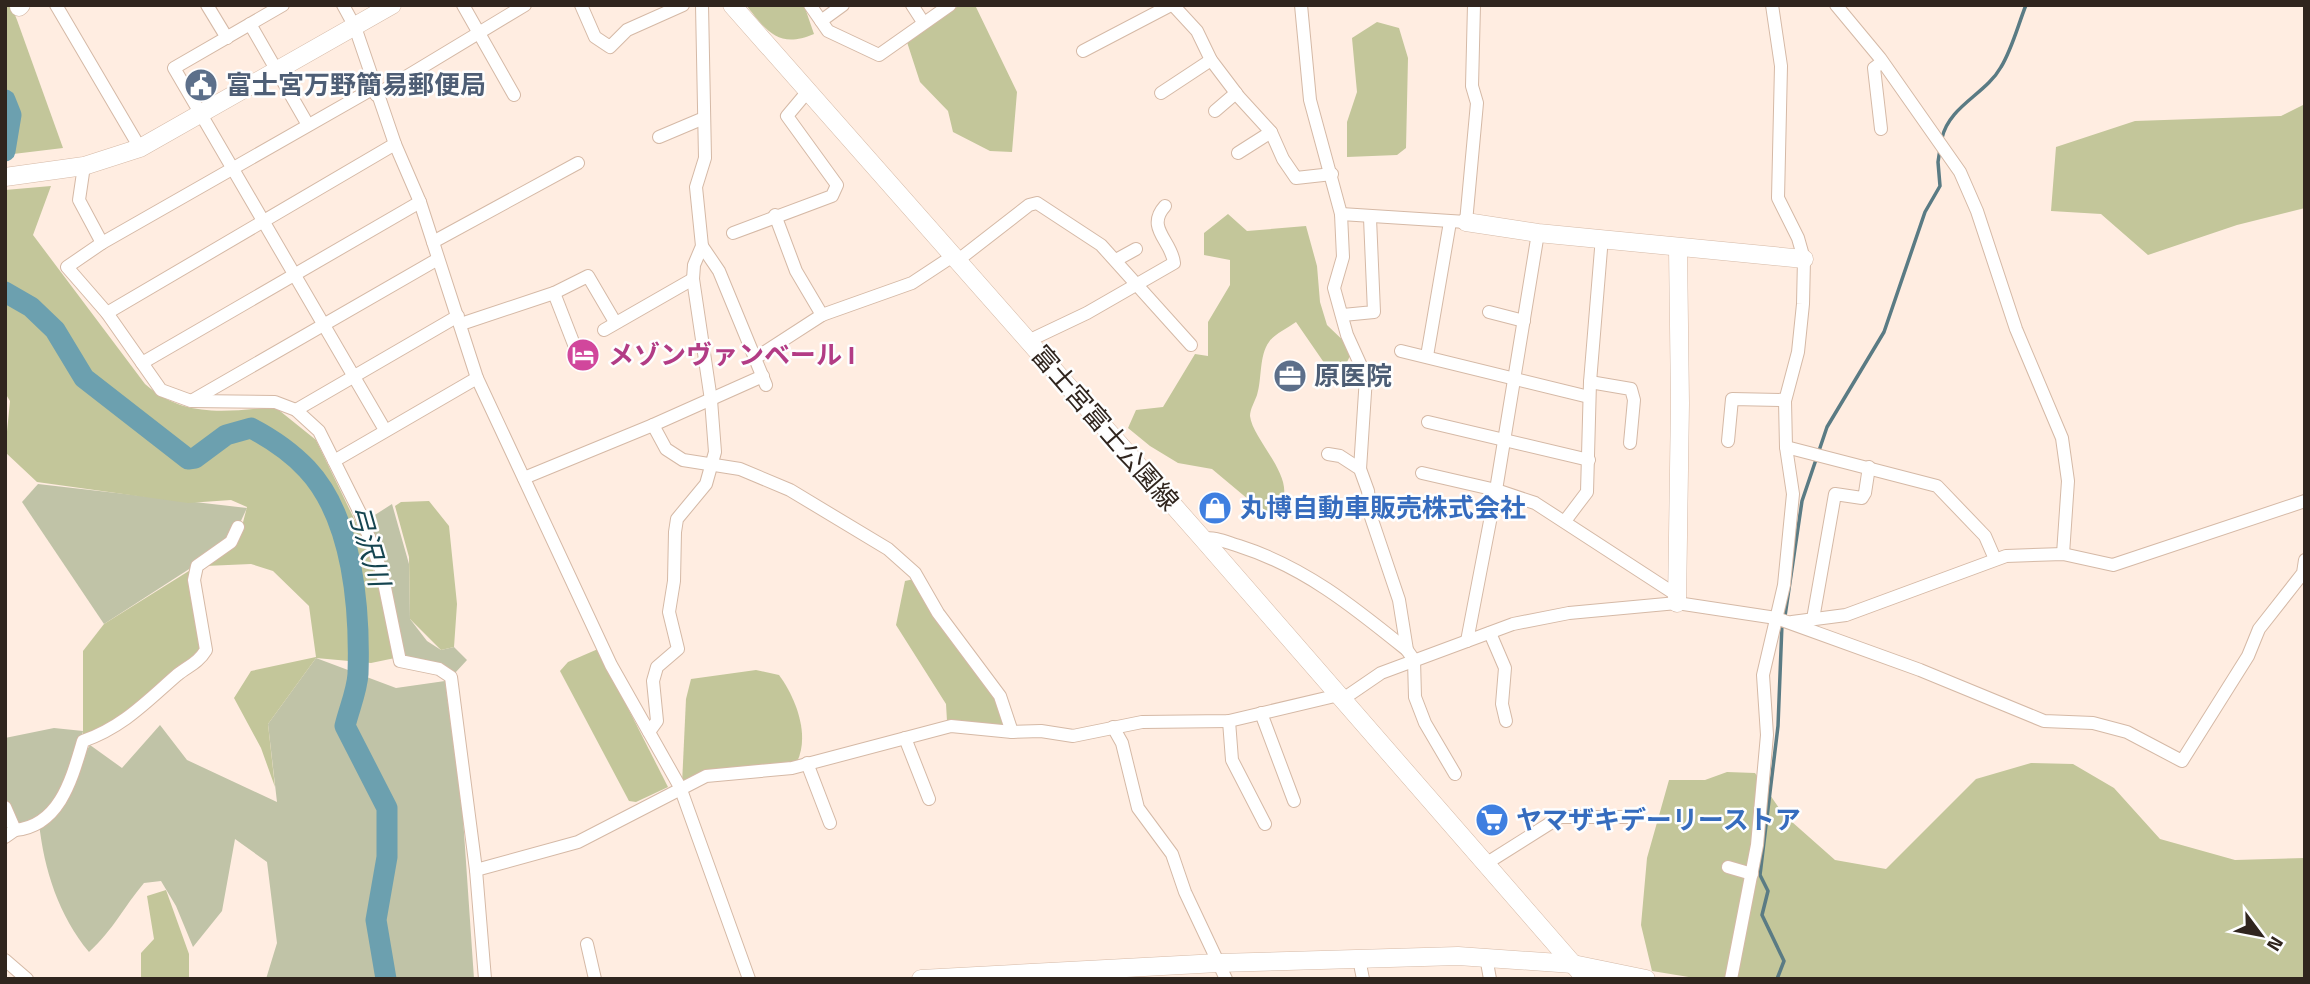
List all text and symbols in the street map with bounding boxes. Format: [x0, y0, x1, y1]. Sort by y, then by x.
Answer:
place label: 富士宮万野簡易郵便局 [226, 65, 486, 104]
public building icon: 富士宮万野簡易郵便局 [182, 66, 220, 104]
place label: メゾンヴァンベール I [608, 335, 855, 374]
hotel icon: メゾンヴァンベール I [564, 336, 602, 374]
street label: 富士宮富士公園線 [1022, 336, 1188, 519]
place label: 原医院 [1314, 356, 1392, 395]
office icon: 原医院 [1271, 357, 1309, 395]
place label: 丸博自動車販売株式会社 [1240, 488, 1526, 527]
shop icon: 丸博自動車販売株式会社 [1196, 489, 1234, 527]
water label: 弓沢川 [337, 499, 403, 594]
place label: ヤマザキデーリーストア [1516, 800, 1801, 839]
supermarket icon: ヤマザキデーリーストア [1473, 801, 1511, 839]
north arrow [2226, 900, 2296, 970]
text: N [2260, 931, 2292, 958]

